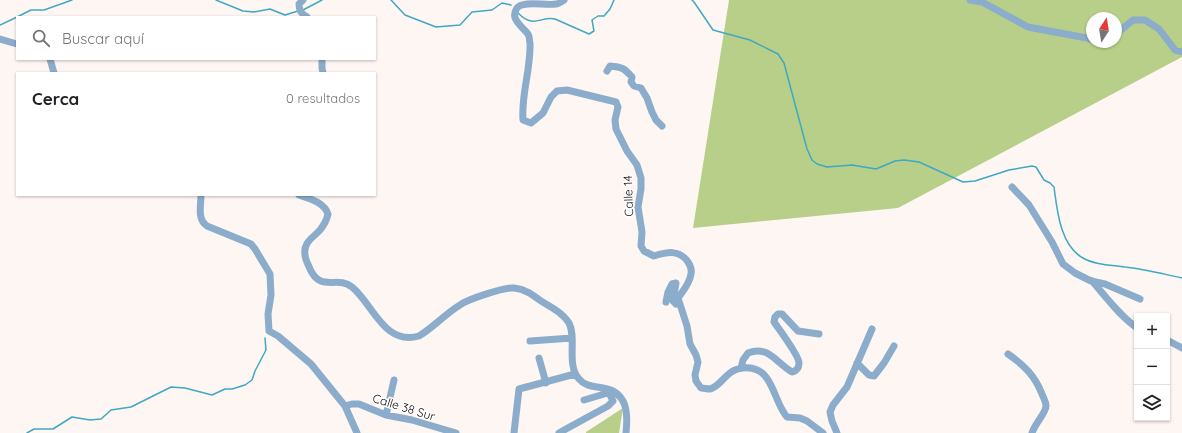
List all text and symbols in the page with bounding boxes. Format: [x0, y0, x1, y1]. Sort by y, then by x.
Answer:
north arrow [1086, 12, 1122, 48]
search box [16, 16, 376, 60]
icon: search [30, 27, 52, 49]
text: Buscar aquí [62, 29, 144, 48]
text: Cerca [32, 88, 79, 109]
text: 0 resultados [286, 90, 360, 106]
street label: Calle 14 [620, 175, 636, 217]
map controls [1134, 313, 1170, 421]
button: + [1134, 313, 1170, 349]
button: − [1134, 349, 1170, 385]
button: layers [1134, 385, 1170, 421]
street label: Calle 38 Sur [371, 390, 438, 424]

